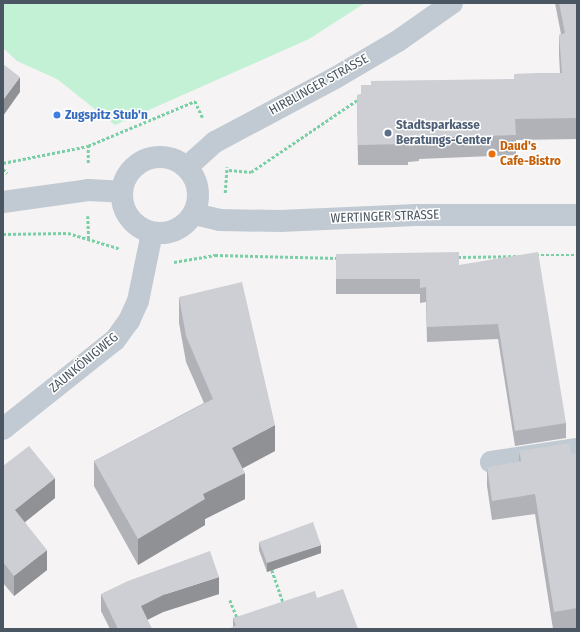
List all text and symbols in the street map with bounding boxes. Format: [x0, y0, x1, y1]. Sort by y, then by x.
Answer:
street label: HIRBLINGER STRASSE [267, 51, 371, 119]
place label: Zugspitz Stub'n [65, 107, 148, 123]
marker: Zugspitz Stub'n [52, 110, 62, 120]
place label: Stadtsparkasse Beratungs-Center [396, 118, 491, 149]
marker: Stadtsparkasse Beratungs-Center [383, 128, 393, 138]
place label: Daud's Cafe-Bistro [500, 139, 561, 170]
marker: Daud's Cafe-Bistro [487, 149, 497, 159]
street label: WERTINGER STRASSE [330, 207, 440, 227]
street label: ZAUNKÖNIGWEG [46, 330, 122, 396]

